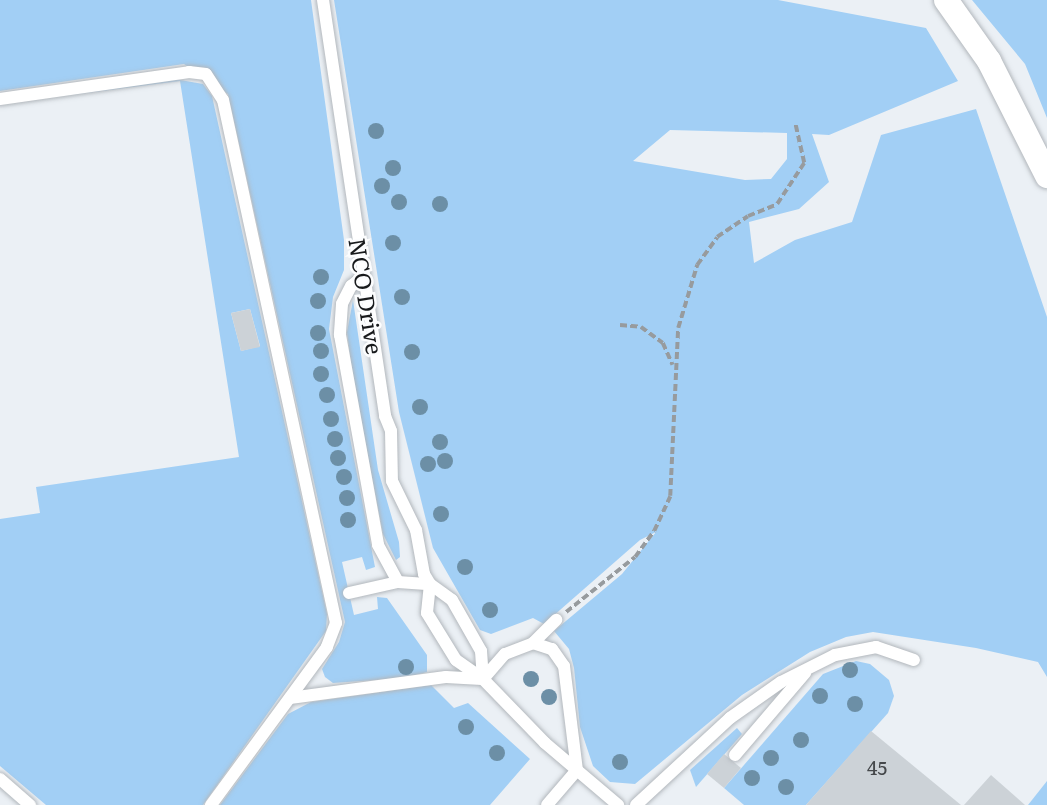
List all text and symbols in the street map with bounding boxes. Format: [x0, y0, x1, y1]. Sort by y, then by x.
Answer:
street label: NCO Drive [344, 236, 390, 356]
house number: 45 [867, 757, 887, 779]

